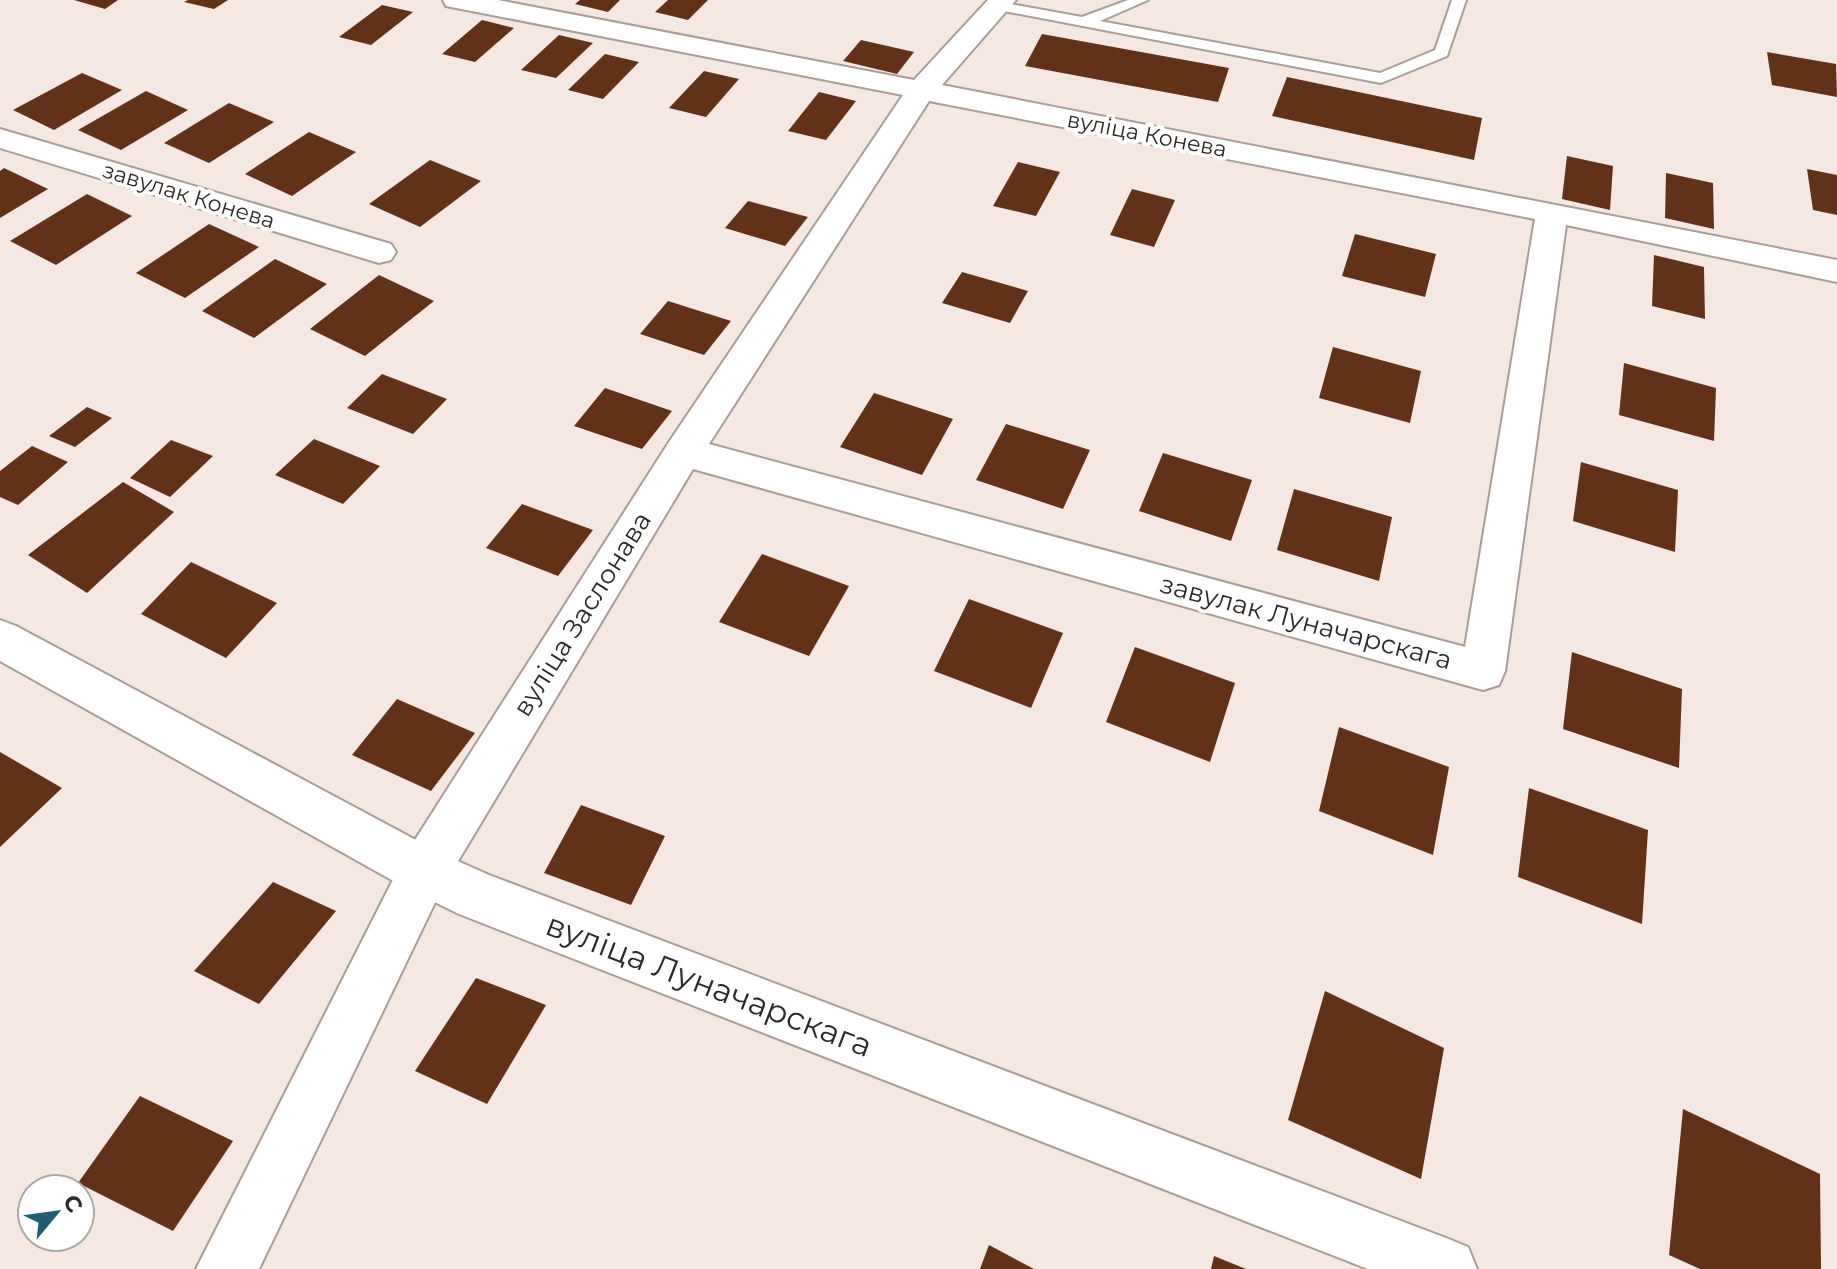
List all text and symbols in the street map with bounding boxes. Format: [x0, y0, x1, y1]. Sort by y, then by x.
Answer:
street label: вуліца Конева [1065, 106, 1229, 163]
street label: завулак Конева [100, 156, 278, 234]
street label: вуліца Заслонава [506, 506, 658, 722]
street label: завулак Луначарскага [1157, 568, 1455, 676]
street label: вуліца Луначарскага [541, 904, 878, 1065]
north arrow [16, 1173, 96, 1253]
text: С [57, 1190, 89, 1217]

